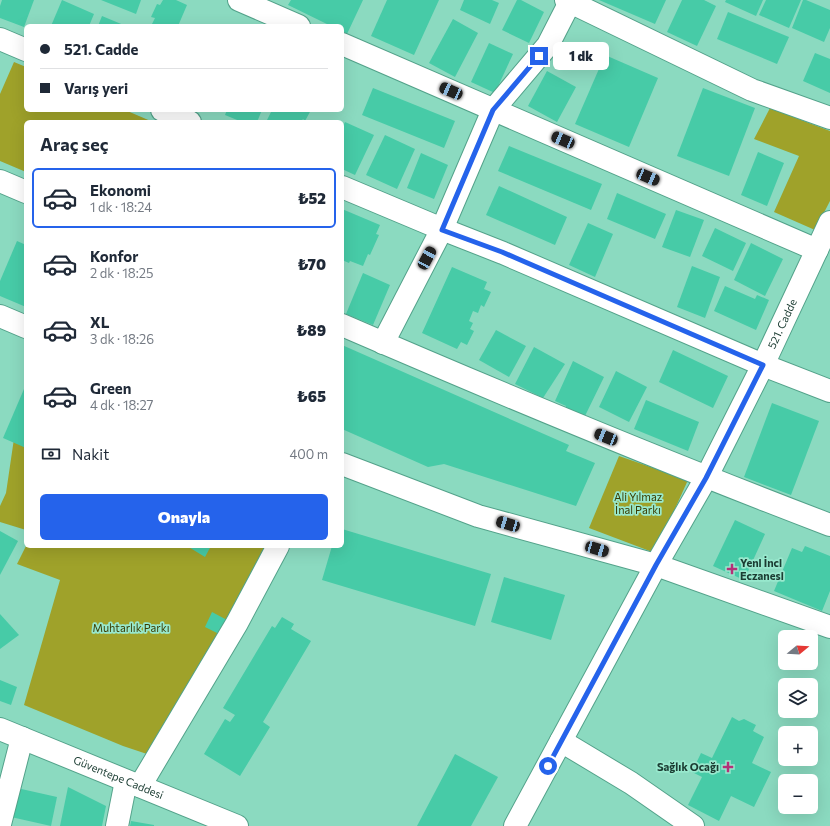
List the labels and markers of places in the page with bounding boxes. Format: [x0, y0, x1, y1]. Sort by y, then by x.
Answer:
place label: Yeni İnci Eczanesi [740, 556, 784, 582]
marker: Yeni İnci Eczanesi [727, 564, 737, 574]
place label: Sağlık Ocağı [657, 760, 719, 773]
marker: Sağlık Ocağı [722, 761, 734, 773]

